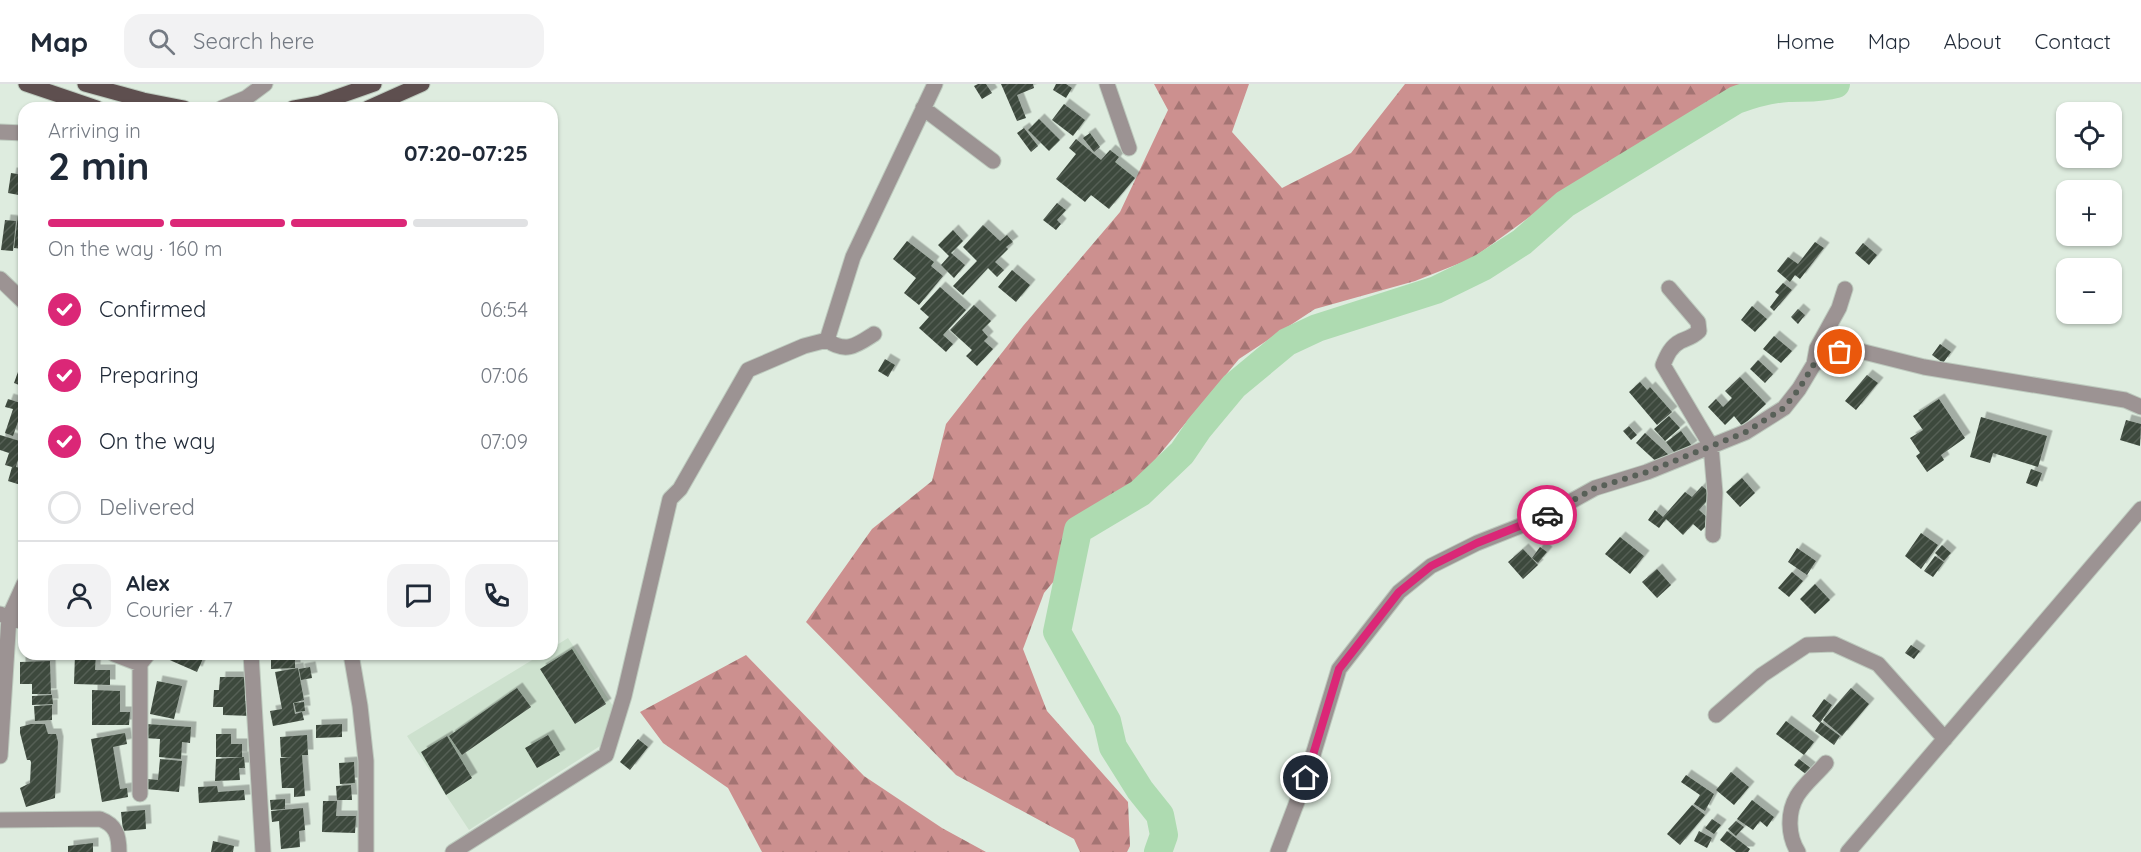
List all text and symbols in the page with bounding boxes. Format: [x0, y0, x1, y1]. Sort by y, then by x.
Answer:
search box [124, 14, 544, 68]
text: Map [30, 24, 88, 59]
icon: search [145, 25, 178, 58]
text: Search here [193, 27, 315, 55]
text: Home [1776, 28, 1835, 54]
text: Map [1868, 28, 1911, 54]
text: About [1944, 28, 2002, 54]
text: Contact [2035, 28, 2111, 54]
map controls [2056, 102, 2122, 324]
button: locate [2056, 102, 2122, 168]
text: Arriving in [48, 118, 141, 143]
text: 07:20–07:25 [404, 139, 528, 167]
text: 2 min [48, 141, 150, 190]
button: + [2056, 180, 2122, 246]
text: On the way · 160 m [48, 236, 222, 261]
button: − [2056, 258, 2122, 324]
icon: check [48, 293, 81, 326]
text: Confirmed [99, 295, 206, 323]
text: 06:54 [480, 297, 528, 322]
pin [1814, 326, 1865, 377]
icon: bag [1823, 335, 1856, 368]
icon: check [48, 359, 81, 392]
text: Preparing [99, 361, 199, 389]
text: 07:06 [481, 363, 528, 388]
icon: check [48, 425, 81, 458]
text: On the way [99, 427, 215, 455]
text: 07:09 [480, 429, 528, 454]
courier [1517, 485, 1577, 545]
text: Delivered [99, 493, 195, 521]
icon: car [1531, 499, 1564, 532]
button: person [48, 564, 111, 627]
button: chat [387, 564, 450, 627]
button: phone [465, 564, 528, 627]
text: Alex [126, 569, 169, 597]
text: Courier · 4.7 [126, 597, 233, 622]
pin [1280, 752, 1331, 803]
icon: home [1289, 761, 1322, 794]

